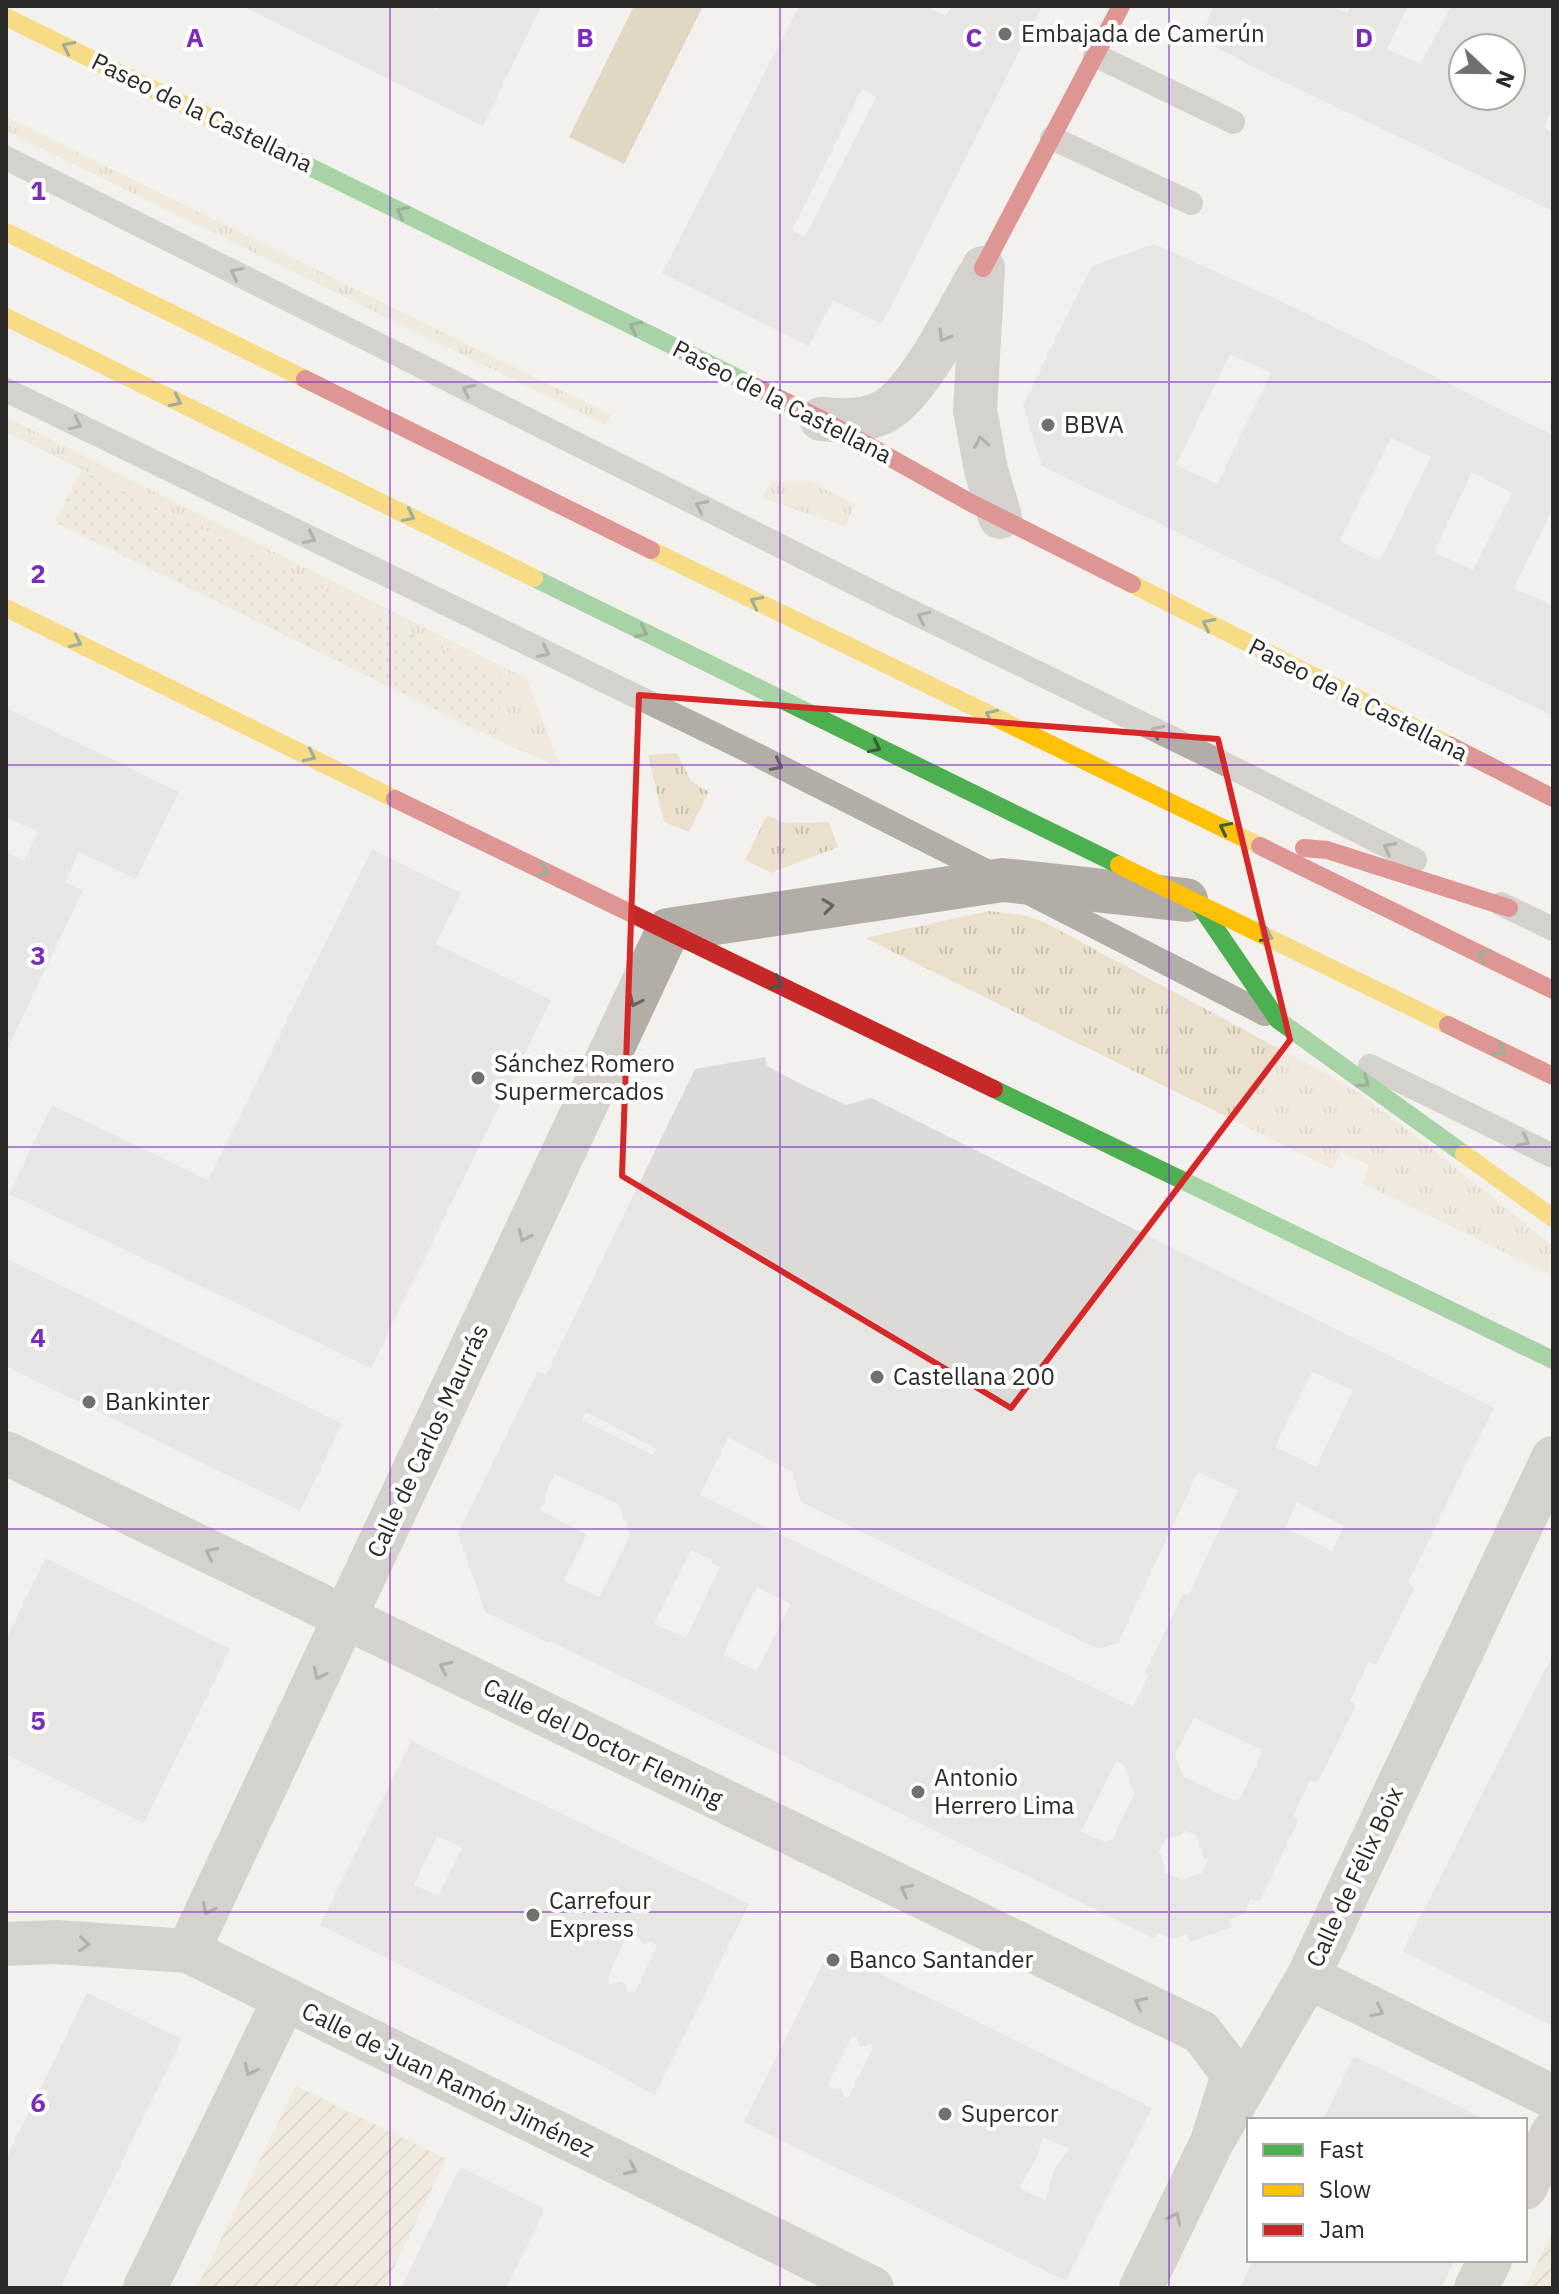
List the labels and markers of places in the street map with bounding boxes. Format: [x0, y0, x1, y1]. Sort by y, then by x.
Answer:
place label: Embajada de Camerún [1021, 17, 1265, 49]
marker: Embajada de Camerún [996, 25, 1014, 43]
place label: BBVA [1064, 408, 1124, 440]
marker: BBVA [1039, 416, 1057, 434]
place label: Sánchez Romero Supermercados [494, 1047, 675, 1107]
marker: Sánchez Romero Supermercados [469, 1069, 487, 1087]
place label: Castellana 200 [893, 1360, 1055, 1392]
marker: Castellana 200 [868, 1368, 886, 1386]
place label: Bankinter [105, 1385, 210, 1417]
marker: Bankinter [80, 1393, 98, 1411]
place label: Antonio Herrero Lima [934, 1761, 1075, 1821]
marker: Antonio Herrero Lima [909, 1783, 927, 1801]
place label: Carrefour Express [549, 1884, 651, 1944]
marker: Carrefour Express [524, 1906, 542, 1924]
place label: Banco Santander [849, 1943, 1034, 1975]
marker: Banco Santander [824, 1951, 842, 1969]
place label: Supercor [961, 2097, 1059, 2129]
marker: Supercor [936, 2105, 954, 2123]

